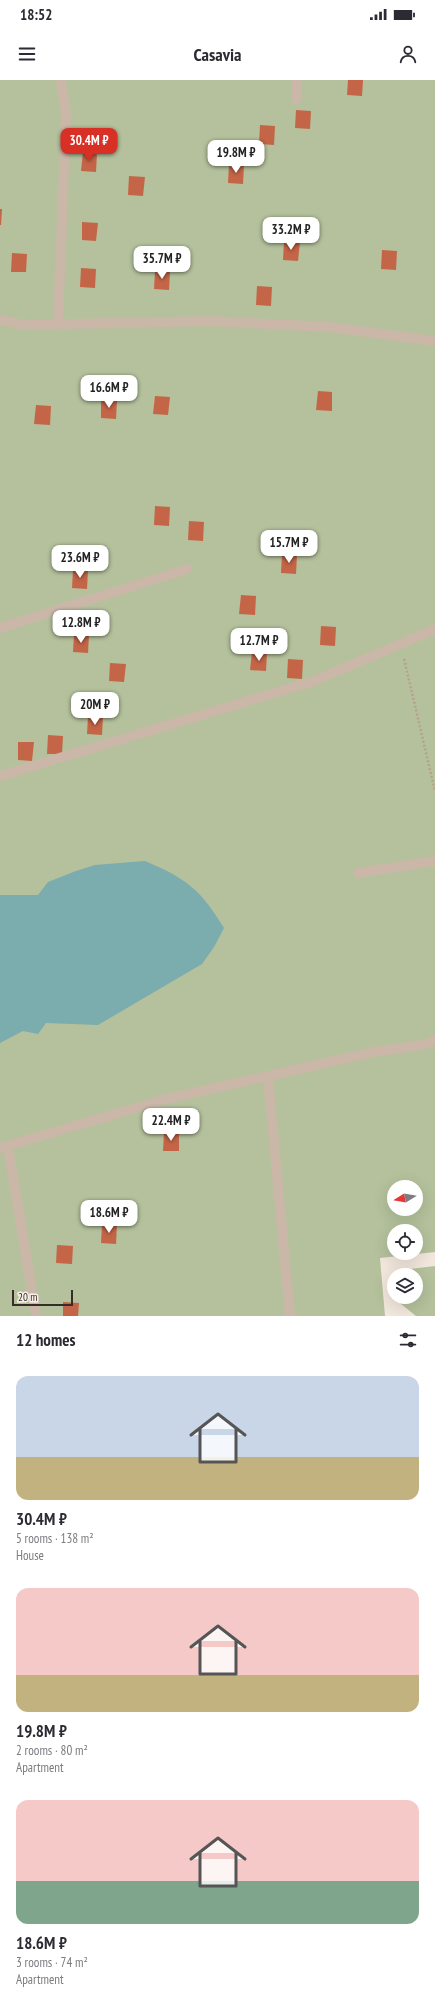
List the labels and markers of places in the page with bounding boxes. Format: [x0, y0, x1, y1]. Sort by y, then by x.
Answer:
pin: 30.4M ₽ [52, 128, 126, 162]
pin: 19.8M ₽ [199, 140, 273, 174]
pin: 33.2M ₽ [254, 217, 328, 251]
pin: 35.7M ₽ [125, 246, 199, 280]
pin: 16.6M ₽ [72, 375, 146, 409]
pin: 15.7M ₽ [252, 530, 326, 564]
pin: 23.6M ₽ [43, 545, 117, 579]
pin: 12.8M ₽ [44, 610, 118, 644]
pin: 12.7M ₽ [222, 628, 296, 662]
pin: 20M ₽ [67, 692, 123, 726]
pin: 22.4M ₽ [134, 1108, 208, 1142]
pin: 18.6M ₽ [72, 1200, 146, 1234]

